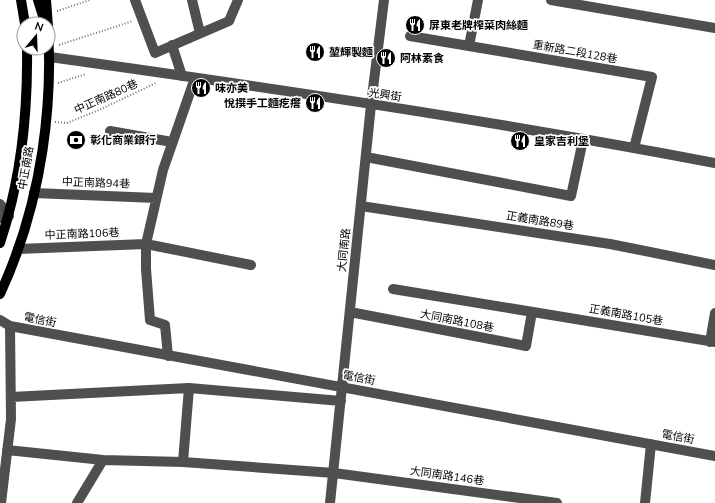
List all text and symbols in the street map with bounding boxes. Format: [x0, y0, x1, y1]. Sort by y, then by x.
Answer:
restaurant icon: 屏東老牌榨菜肉絲麵 [404, 14, 426, 36]
north arrow [16, 16, 56, 56]
place label: 屏東老牌榨菜肉絲麵 [429, 18, 528, 33]
text: N [33, 19, 45, 35]
street label: 重新路二段128巷 [531, 37, 619, 67]
restaurant icon: 堃輝製麵 [304, 41, 326, 63]
place label: 堃輝製麵 [329, 45, 373, 60]
restaurant icon: 阿林素食 [375, 47, 397, 69]
place label: 阿林素食 [400, 51, 444, 66]
street label: 中正南路80巷 [72, 76, 140, 118]
restaurant icon: 味亦美 [190, 77, 212, 99]
place label: 味亦美 [215, 81, 248, 96]
street label: 光興街 [368, 85, 402, 105]
restaurant icon: 悅撰手工麵疙瘩 [304, 92, 326, 114]
place label: 悅撰手工麵疙瘩 [224, 96, 301, 111]
bank icon: 彰化商業銀行 [65, 129, 87, 151]
restaurant icon: 皇家吉利堡 [509, 130, 531, 152]
place label: 彰化商業銀行 [90, 133, 156, 148]
place label: 皇家吉利堡 [534, 134, 589, 149]
street label: 中正南路 [15, 145, 37, 191]
street label: 中正南路94巷 [62, 174, 130, 192]
street label: 正義南路89巷 [505, 208, 575, 234]
street label: 中正南路106巷 [44, 225, 120, 243]
street label: 大同南路 [334, 227, 354, 273]
street label: 正義南路105巷 [588, 301, 664, 329]
street label: 大同南路108巷 [419, 307, 495, 335]
street label: 電信街 [22, 309, 58, 331]
street label: 電信街 [341, 368, 377, 388]
street label: 電信街 [660, 427, 696, 447]
street label: 大同南路146巷 [409, 463, 485, 489]

